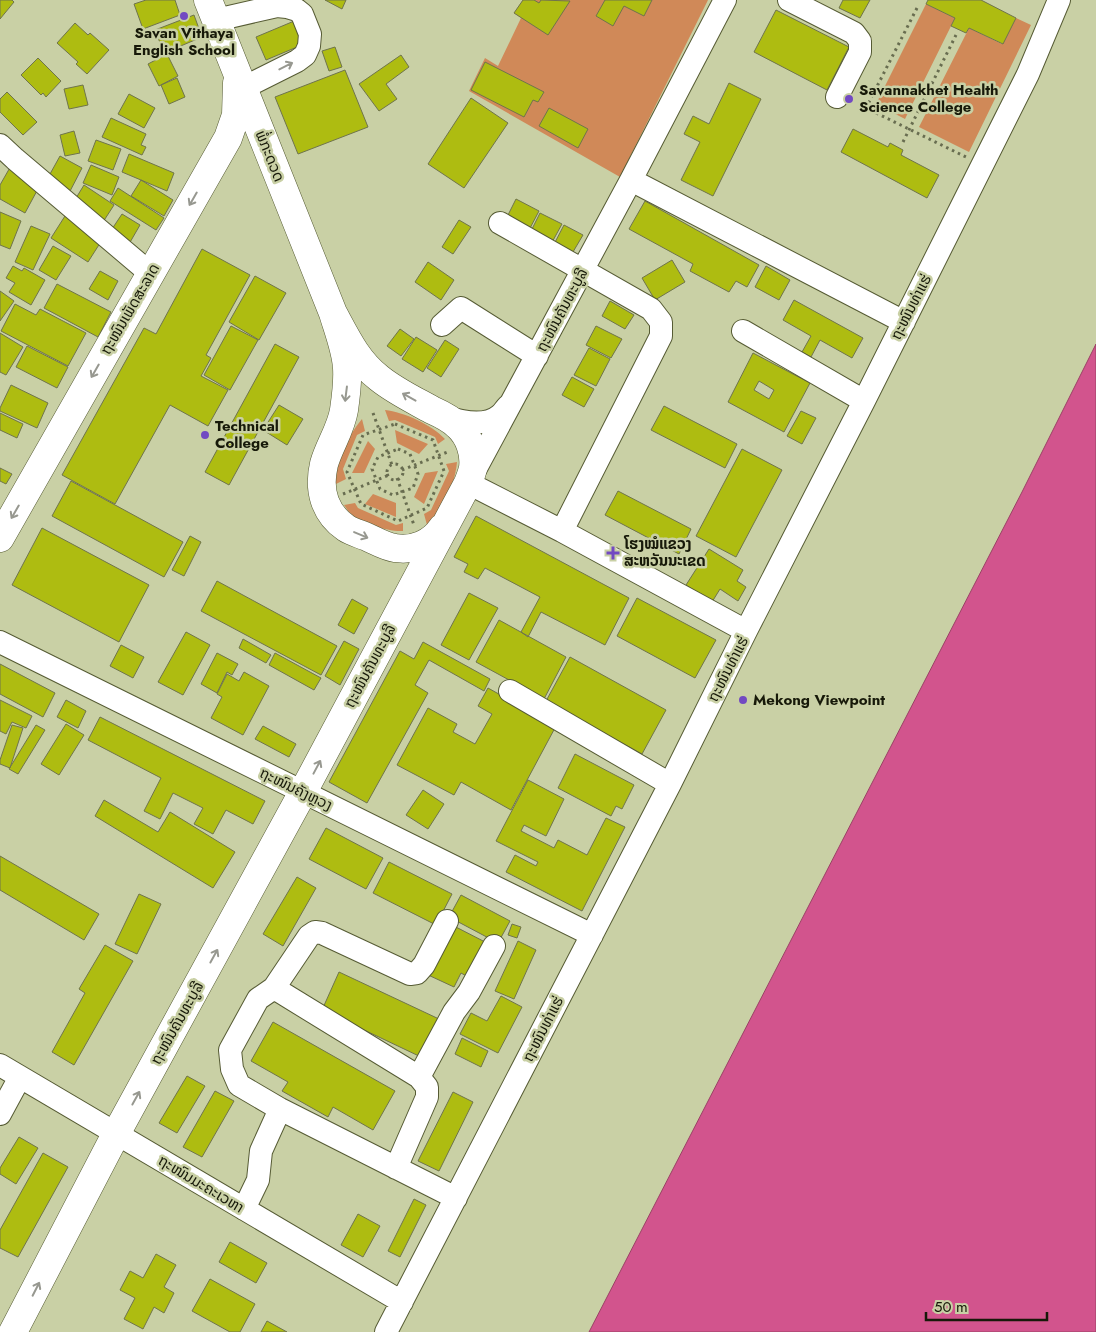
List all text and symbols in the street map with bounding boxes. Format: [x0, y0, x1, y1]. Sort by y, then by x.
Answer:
marker: Savan Vithaya English School [178, 10, 190, 22]
place label: Savan Vithaya English School [133, 22, 235, 61]
one-way arrow [278, 61, 293, 70]
place label: Savannakhet Health Science College [859, 79, 999, 118]
marker: Savannakhet Health Science College [843, 93, 855, 105]
street label: ພໍ່ກະດວດ [250, 127, 290, 185]
one-way arrow [188, 192, 198, 206]
street label: ຖະໜົນເພັດສະລາດ [95, 259, 165, 359]
street label: ຖະໜົນຄັນທະບູລີ [531, 264, 593, 356]
street label: ຖະໜົນທ່າແຮ່ [885, 270, 937, 344]
one-way arrow [90, 363, 100, 377]
one-way arrow [341, 386, 351, 402]
one-way arrow [401, 392, 416, 402]
place label: Technical College [215, 415, 279, 454]
marker: Technical College [199, 429, 211, 441]
one-way arrow [10, 504, 19, 519]
one-way arrow [353, 530, 368, 540]
place label: ໂຮງໝໍແຂວງ ສະຫວັນນະເຂດ [623, 533, 706, 572]
marker: ໂຮງໝໍແຂວງ ສະຫວັນນະເຂດ [606, 546, 620, 560]
street label: ຖະໜົນຄັນທະບູລີ [339, 620, 401, 712]
street label: ຖະໜົນທ່າແຮ່ [702, 632, 754, 706]
place label: Mekong Viewpoint [753, 689, 885, 711]
marker: Mekong Viewpoint [737, 694, 749, 706]
one-way arrow [312, 760, 322, 775]
street label: ຖະໜົນຄັງຫຼວງ [256, 762, 336, 816]
one-way arrow [209, 949, 219, 963]
street label: ຖະໜົນຄັນທະບູລີ [145, 977, 209, 1069]
street label: ຖະໜົນທ່າແຮ່ [517, 992, 569, 1066]
one-way arrow [131, 1091, 141, 1106]
street label: ຖະໜົນມະຄະເວຫາ [154, 1150, 248, 1218]
one-way arrow [32, 1282, 41, 1297]
scale bar [926, 1290, 1047, 1322]
text: 50 m [934, 1296, 968, 1318]

